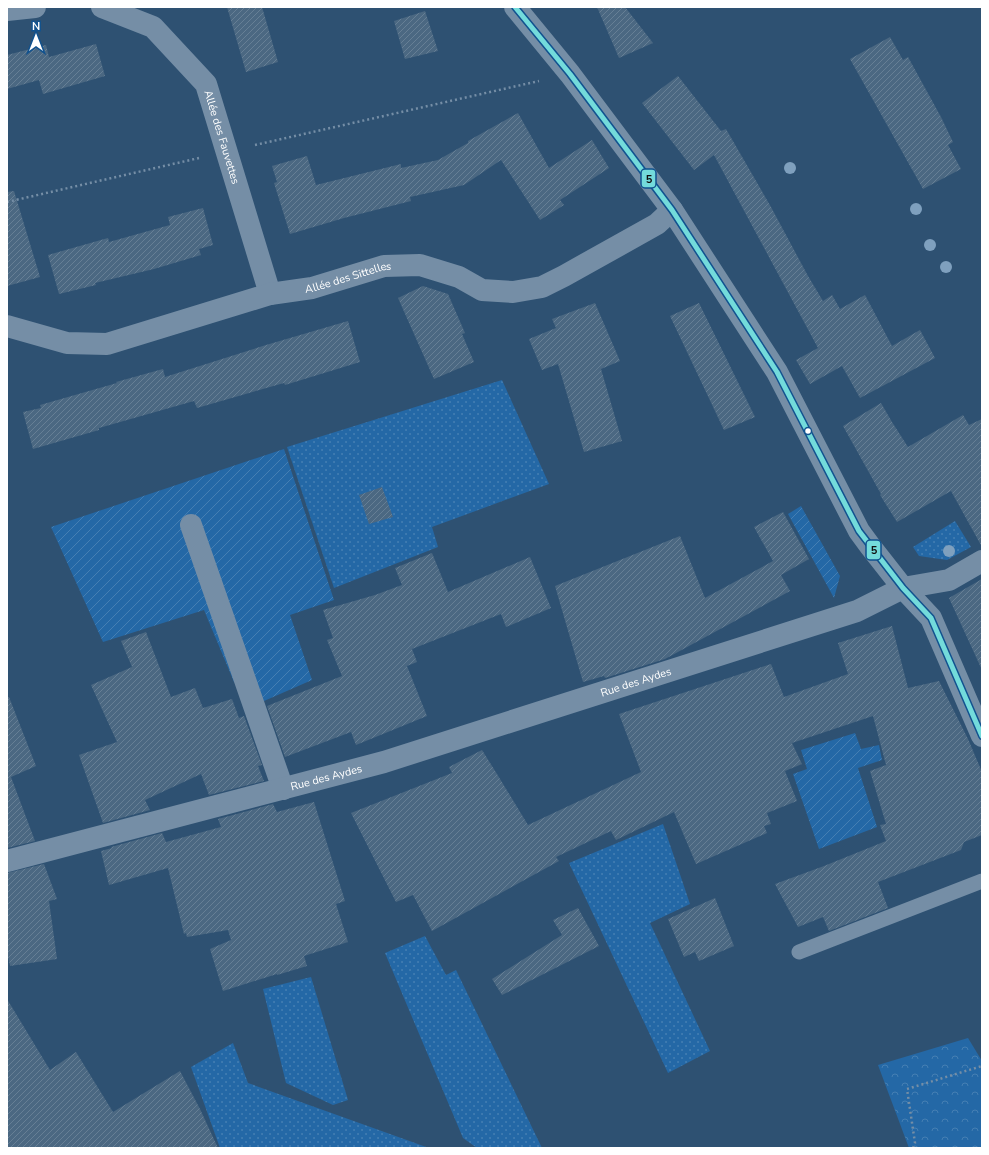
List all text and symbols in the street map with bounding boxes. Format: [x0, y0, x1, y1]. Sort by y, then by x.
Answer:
north arrow [16, 16, 56, 56]
text: N [32, 19, 40, 34]
street label: Allée des Fauvettes [200, 88, 243, 186]
line badge: 5 [641, 169, 656, 188]
text: 5 [646, 172, 653, 187]
street label: Allée des Sittelles [304, 259, 392, 297]
unlabelled marker [803, 426, 813, 436]
line badge: 5 [866, 540, 881, 560]
text: 5 [871, 543, 878, 558]
street label: Rue des Aydes [599, 664, 673, 700]
street label: Rue des Aydes [289, 761, 364, 794]

